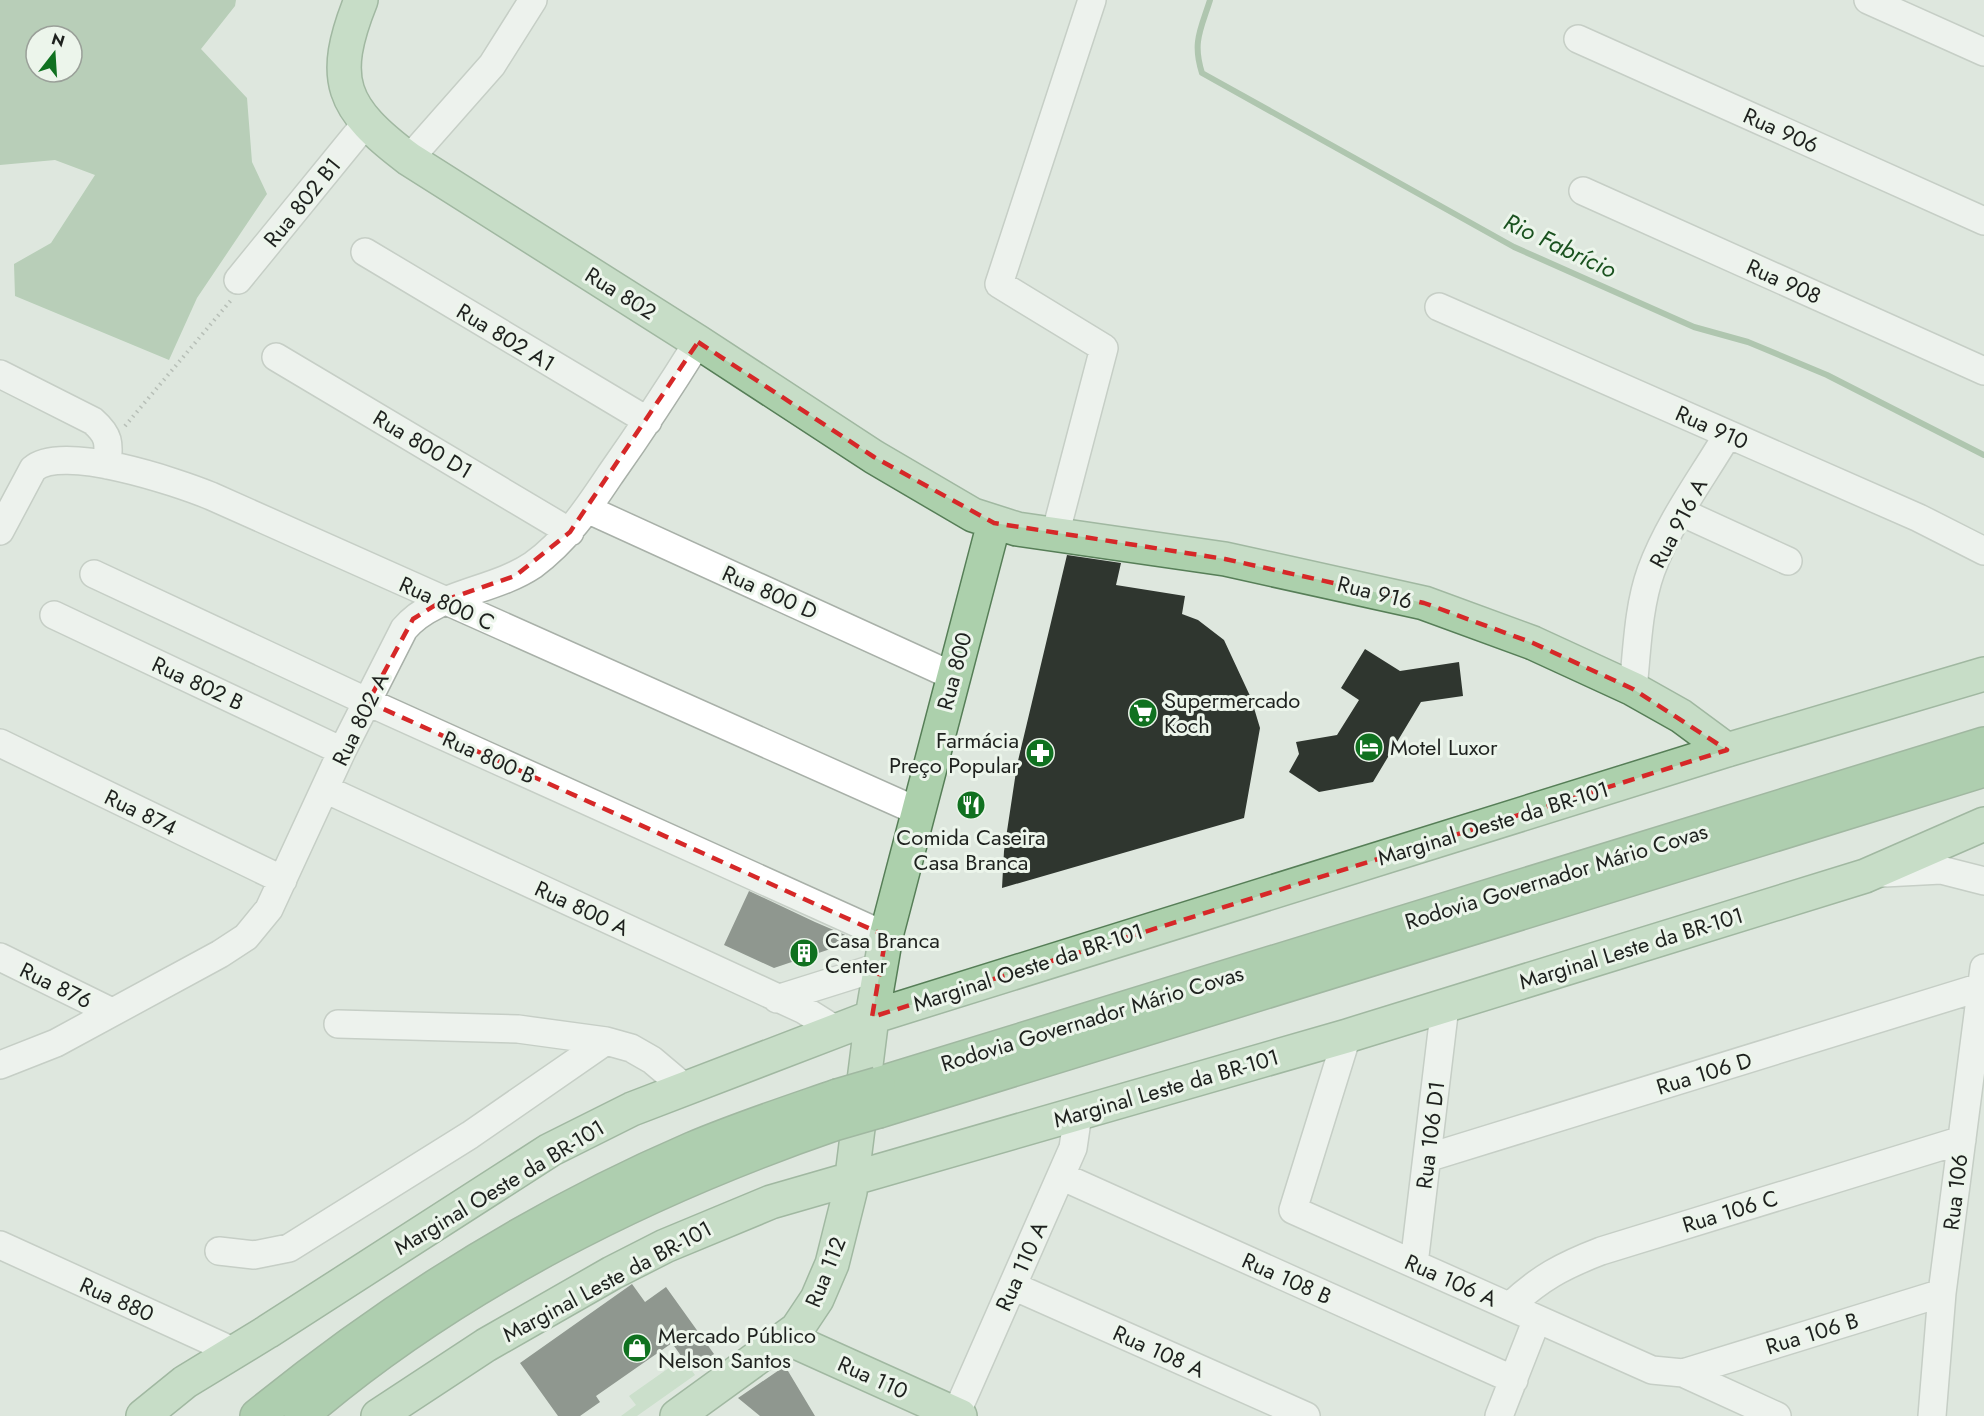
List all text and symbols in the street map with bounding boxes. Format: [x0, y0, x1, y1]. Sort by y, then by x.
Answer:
north arrow [24, 24, 84, 84]
text: N [49, 27, 68, 53]
street label: Rua 906 [1738, 99, 1824, 161]
street label: Rua 802 B1 [256, 150, 348, 254]
water label: Rio Fabrício [1498, 204, 1622, 287]
street label: Rua 908 [1741, 250, 1827, 312]
street label: Rua 802 [579, 259, 663, 327]
street label: Rua 802 A1 [451, 295, 561, 379]
street label: Rua 910 [1670, 397, 1754, 457]
street label: Rua 800 D1 [367, 402, 479, 486]
street label: Rua 916 A [1641, 472, 1715, 574]
street label: Rua 800 D [717, 557, 823, 627]
street label: Rua 916 [1334, 567, 1416, 617]
street label: Rua 800 C [394, 568, 500, 638]
street label: Rua 800 [928, 628, 980, 714]
street label: Rua 802 B [147, 648, 249, 718]
street label: Rua 802 A [324, 667, 396, 771]
place label: Supermercado Koch [1164, 684, 1300, 741]
supermarket icon: Supermercado Koch [1127, 697, 1159, 729]
street label: Rua 800 B [438, 722, 540, 792]
place label: Farmácia Preço Popular [889, 724, 1019, 781]
hotel icon: Motel Luxor [1353, 731, 1385, 763]
place label: Motel Luxor [1390, 731, 1498, 763]
pharmacy icon: Farmácia Preço Popular [1024, 737, 1056, 769]
street label: Marginal Oeste da BR-101 [1373, 773, 1613, 873]
street label: Rua 874 [99, 781, 183, 843]
restaurant icon: Comida Caseira Casa Branca [955, 789, 987, 821]
street label: Rodovia Governador Mário Covas [1401, 815, 1711, 937]
place label: Comida Caseira Casa Branca [896, 821, 1046, 878]
street label: Rua 800 A [530, 872, 635, 944]
street label: Marginal Leste da BR-101 [1515, 899, 1747, 997]
street label: Marginal Oeste da BR-101 [909, 915, 1147, 1019]
place label: Casa Branca Center [825, 924, 940, 981]
building icon: Casa Branca Center [788, 937, 820, 969]
street label: Rua 876 [14, 954, 98, 1016]
street label: Rodovia Governador Mário Covas [937, 957, 1247, 1079]
street label: Marginal Leste da BR-101 [1050, 1041, 1282, 1135]
street label: Rua 106 D [1652, 1043, 1756, 1103]
street label: Rua 106 D1 [1408, 1079, 1452, 1191]
street label: Marginal Oeste da BR-101 [388, 1111, 610, 1263]
street label: Rua 106 [1934, 1152, 1976, 1232]
street label: Rua 106 C [1678, 1181, 1782, 1241]
street label: Marginal Leste da BR-101 [497, 1212, 717, 1350]
street label: Rua 110 A [987, 1216, 1055, 1316]
street label: Rua 112 [796, 1232, 854, 1312]
street label: Rua 108 B [1237, 1244, 1337, 1312]
street label: Rua 106 A [1400, 1245, 1503, 1315]
street label: Rua 880 [75, 1268, 159, 1330]
street label: Rua 106 B [1762, 1304, 1862, 1362]
street label: Rua 108 A [1108, 1317, 1210, 1386]
place label: Mercado Público Nelson Santos [658, 1319, 816, 1376]
shop icon: Mercado Público Nelson Santos [621, 1332, 653, 1364]
street label: Rua 110 [833, 1347, 913, 1407]

